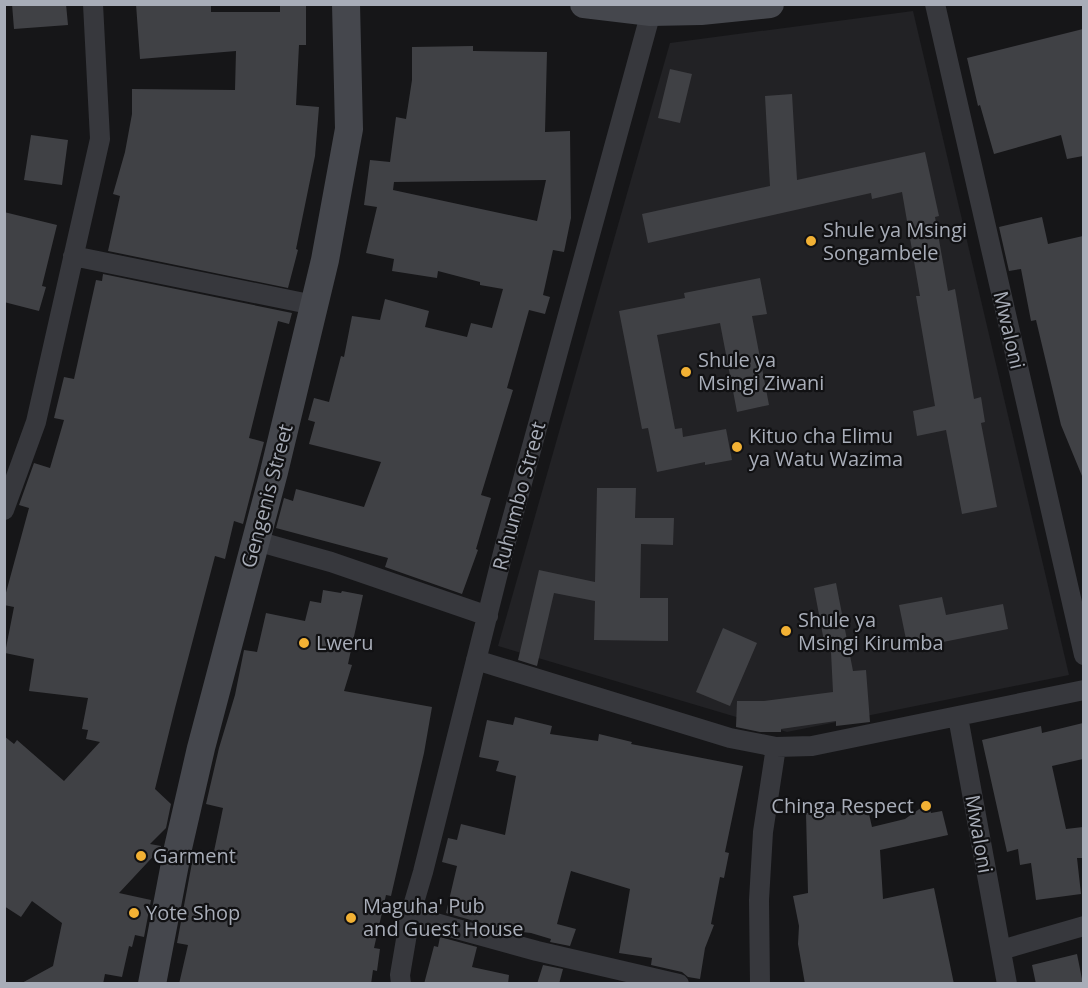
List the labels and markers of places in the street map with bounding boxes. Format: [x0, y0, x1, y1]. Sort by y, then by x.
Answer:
place label: Shule ya Msingi Songambele [823, 216, 967, 266]
marker: Shule ya Msingi Songambele [804, 234, 818, 248]
place label: Shule ya Msingi Ziwani [698, 346, 824, 396]
marker: Shule ya Msingi Ziwani [679, 365, 693, 379]
place label: Kituo cha Elimu ya Watu Wazima [749, 422, 903, 472]
marker: Kituo cha Elimu ya Watu Wazima [730, 440, 744, 454]
place label: Shule ya Msingi Kirumba [798, 606, 944, 656]
marker: Shule ya Msingi Kirumba [779, 624, 793, 638]
place label: Lweru [316, 629, 374, 656]
marker: Lweru [297, 636, 311, 650]
place label: Chinga Respect [771, 792, 914, 819]
marker: Chinga Respect [919, 799, 933, 813]
place label: Garment [153, 842, 236, 869]
marker: Garment [134, 849, 148, 863]
place label: Maguha' Pub and Guest House [363, 892, 524, 942]
place label: Yote Shop [146, 899, 240, 926]
marker: Yote Shop [127, 906, 141, 920]
marker: Maguha' Pub and Guest House [344, 911, 358, 925]

